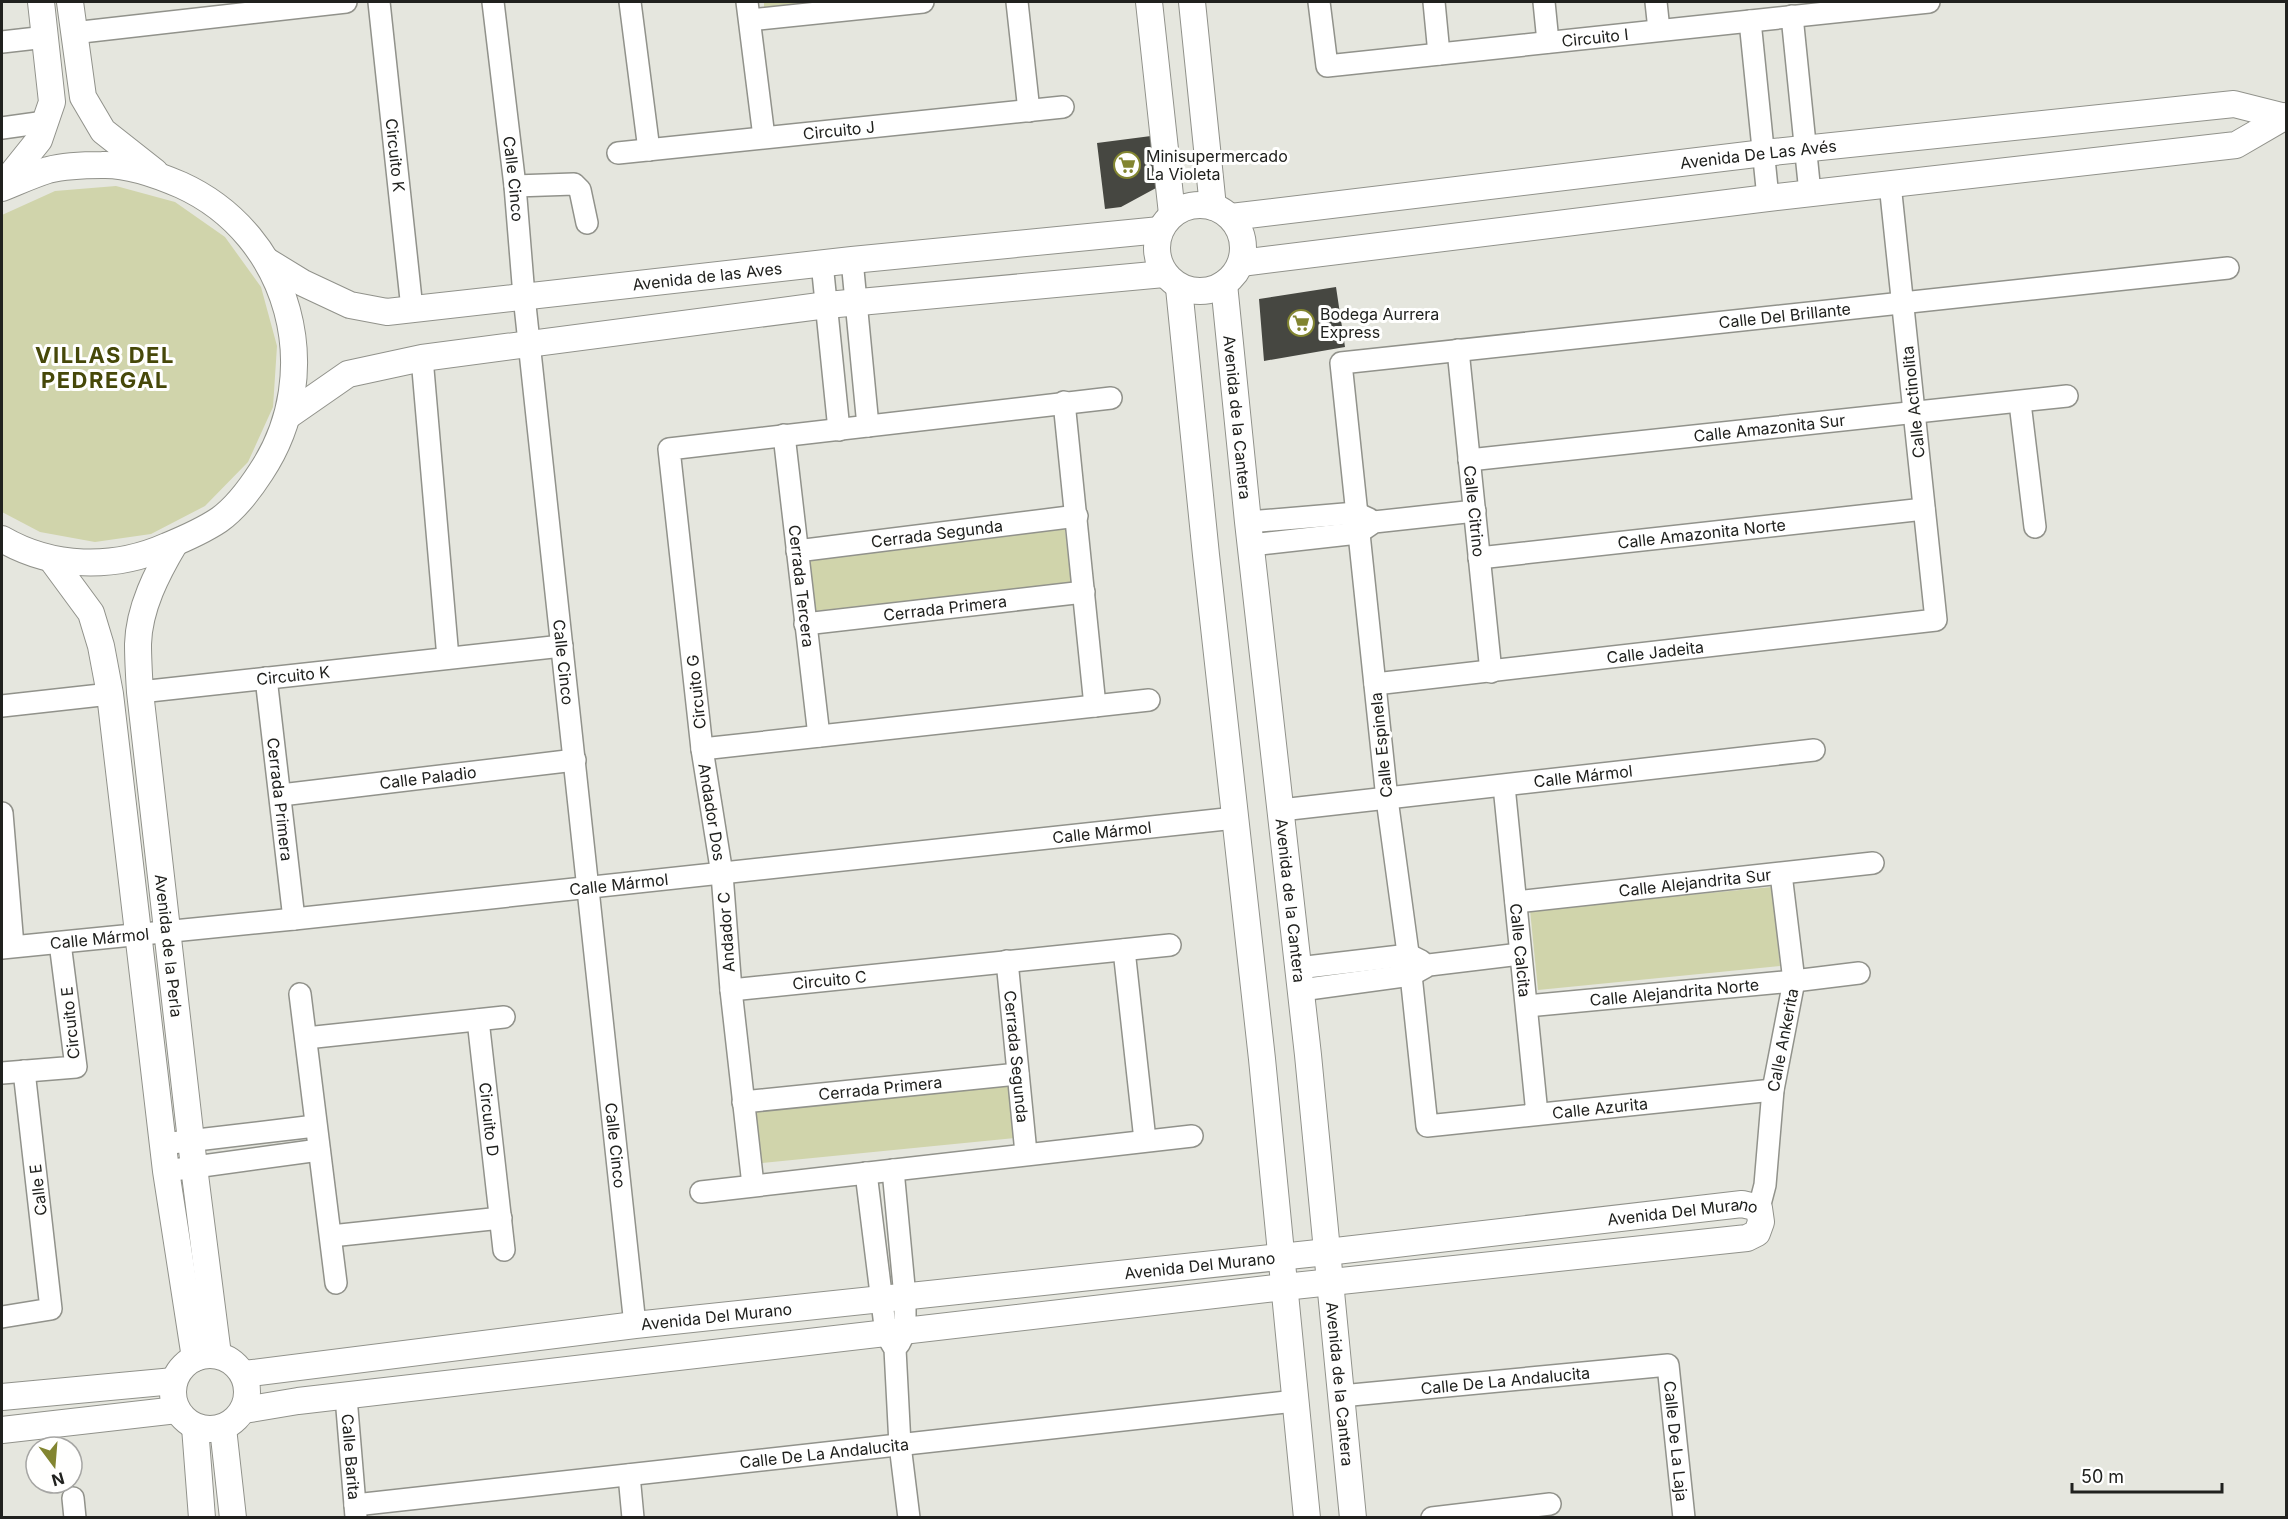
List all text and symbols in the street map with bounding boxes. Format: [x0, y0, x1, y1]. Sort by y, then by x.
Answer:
street label: Circuito I [1560, 24, 1630, 51]
street label: Circuito K [382, 117, 409, 193]
street label: Circuito J [802, 117, 876, 144]
street label: Calle Cinco [499, 135, 528, 222]
street label: Avenida De Las Avés [1679, 135, 1837, 173]
place label: Minisupermercado La Violeta [1146, 146, 1288, 184]
supermarket icon: Minisupermercado La Violeta [1112, 150, 1142, 180]
street label: Avenida de las Aves [631, 258, 783, 294]
street label: Calle Del Brillante [1718, 298, 1852, 332]
place label: Bodega Aurrera Express [1320, 304, 1439, 342]
supermarket icon: Bodega Aurrera Express [1286, 308, 1316, 338]
street label: Avenida de la Cantera [1219, 334, 1256, 500]
district label: VILLAS DEL PEDREGAL [35, 342, 175, 393]
street label: Calle Actinolita [1897, 345, 1929, 459]
street label: Calle Amazonita Sur [1692, 410, 1846, 446]
street label: Calle Citrino [1460, 464, 1489, 558]
street label: Calle Amazonita Norte [1617, 514, 1787, 553]
street label: Cerrada Segunda [870, 515, 1004, 552]
street label: Cerrada Tercera [785, 524, 819, 648]
street label: Cerrada Primera [882, 591, 1008, 625]
street label: Calle Cinco [549, 618, 578, 706]
street label: Calle Jadeita [1606, 637, 1705, 668]
street label: Circuito G [682, 654, 710, 730]
street label: Circuito K [255, 661, 331, 689]
street label: Calle Espinela [1366, 691, 1396, 799]
street label: Cerrada Primera [263, 736, 297, 862]
street label: Calle Mármol [1533, 760, 1634, 791]
street label: Calle Paladio [378, 762, 478, 793]
street label: Andador Dos [694, 762, 730, 862]
street label: Calle Mármol [1051, 817, 1152, 848]
street label: Avenida de la Cantera [1271, 817, 1310, 984]
street label: Calle Alejandrita Sur [1618, 864, 1772, 901]
street label: Calle Mármol [568, 869, 669, 899]
street label: Avenida de la Perla [151, 873, 187, 1018]
street label: Andador C [713, 891, 739, 973]
street label: Calle Calcita [1506, 902, 1535, 998]
street label: Calle Mármol [49, 923, 150, 953]
street label: Circuito C [791, 966, 868, 994]
street label: Calle Alejandrita Norte [1589, 974, 1760, 1010]
street label: Circuito E [56, 986, 84, 1060]
street label: Calle Ankerita [1763, 987, 1802, 1093]
street label: Cerrada Segunda [1000, 990, 1033, 1124]
street label: Cerrada Primera [817, 1072, 943, 1104]
street label: Circuito D [475, 1081, 503, 1158]
street label: Calle Azurita [1551, 1093, 1649, 1123]
street label: Calle Cinco [601, 1102, 630, 1189]
street label: Calle E [25, 1163, 51, 1217]
street label: Avenida Del Murano [1606, 1194, 1760, 1230]
street label: Avenida Del Murano [1123, 1248, 1276, 1283]
street label: Avenida Del Murano [640, 1298, 793, 1334]
street label: Avenida de la Cantera [1322, 1301, 1358, 1467]
street label: Calle De La Andalucita [1420, 1362, 1591, 1398]
street label: Calle De La Laja [1660, 1380, 1692, 1502]
street label: Calle Barita [337, 1413, 365, 1501]
street label: Calle De La Andalucita [739, 1434, 910, 1472]
north arrow [24, 1435, 84, 1495]
scale bar [2072, 1456, 2222, 1494]
text: 50 m [2081, 1466, 2124, 1487]
text: N [50, 1468, 67, 1491]

